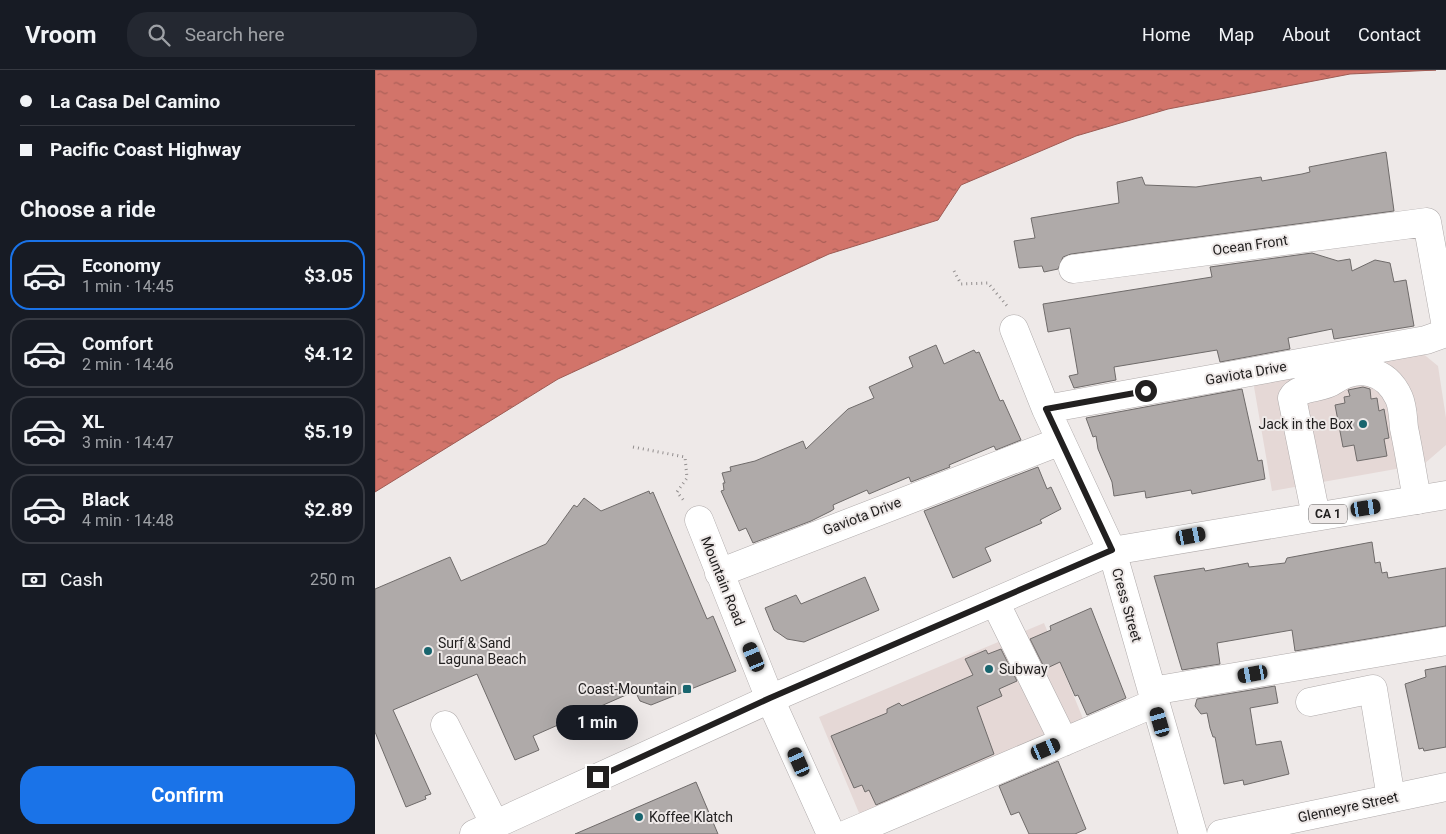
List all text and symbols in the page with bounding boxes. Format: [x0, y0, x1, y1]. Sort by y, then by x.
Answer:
search box [127, 12, 477, 57]
text: Vroom [25, 21, 97, 49]
icon: search [145, 21, 173, 49]
text: Search here [185, 23, 285, 46]
text: Home [1142, 24, 1191, 45]
text: Map [1219, 24, 1254, 45]
text: About [1282, 24, 1330, 45]
text: Contact [1358, 24, 1421, 45]
text: La Casa Del Camino [50, 90, 220, 113]
text: Pacific Coast Highway [50, 138, 241, 161]
text: Choose a ride [20, 197, 156, 222]
street label: Ocean Front [1211, 232, 1289, 258]
icon: car [22, 253, 67, 298]
text: Economy [82, 254, 161, 277]
text: $3.05 [304, 264, 353, 287]
text: 1 min · 14:45 [82, 277, 174, 296]
icon: car [22, 331, 67, 376]
text: Comfort [82, 332, 153, 355]
text: $4.12 [304, 342, 353, 365]
text: 2 min · 14:46 [82, 355, 174, 374]
street label: Gaviota Drive [1204, 358, 1288, 388]
route start [1135, 380, 1157, 402]
icon: car [22, 409, 67, 454]
text: XL [82, 410, 104, 433]
place label: Jack in the Box [1258, 416, 1353, 432]
marker: Jack in the Box [1357, 418, 1369, 430]
text: $5.19 [304, 420, 353, 443]
text: 3 min · 14:47 [82, 433, 174, 452]
icon: car [22, 487, 67, 532]
text: Black [82, 488, 129, 511]
street label: Gaviota Drive [821, 494, 903, 538]
text: $2.89 [304, 498, 353, 521]
car [1350, 498, 1381, 518]
road number: CA 1 [1309, 504, 1347, 524]
text: 4 min · 14:48 [82, 511, 174, 530]
car [1174, 526, 1207, 546]
street label: Mountain Road [698, 534, 748, 628]
icon: cash [20, 566, 48, 594]
street label: Cress Street [1109, 566, 1145, 644]
text: Cash [60, 568, 103, 591]
text: 250 m [310, 570, 355, 589]
place label: Surf & Sand Laguna Beach [438, 635, 526, 667]
car [741, 640, 766, 674]
marker: Surf & Sand Laguna Beach [422, 645, 434, 657]
place label: Subway [999, 661, 1048, 677]
marker: Subway [983, 663, 995, 675]
car [1236, 664, 1269, 684]
place label: Coast-Mountain [578, 681, 677, 697]
marker: Coast-Mountain [681, 683, 693, 695]
callout: 1 min [557, 704, 639, 740]
car [1148, 706, 1171, 738]
text: 1 min [577, 713, 617, 732]
car [1029, 736, 1062, 762]
car [786, 745, 811, 779]
button: Confirm [20, 766, 355, 824]
route end [587, 766, 609, 788]
street label: Glenneyre Street [1296, 788, 1400, 825]
place label: Koffee Klatch [649, 809, 733, 825]
marker: Koffee Klatch [633, 811, 645, 823]

